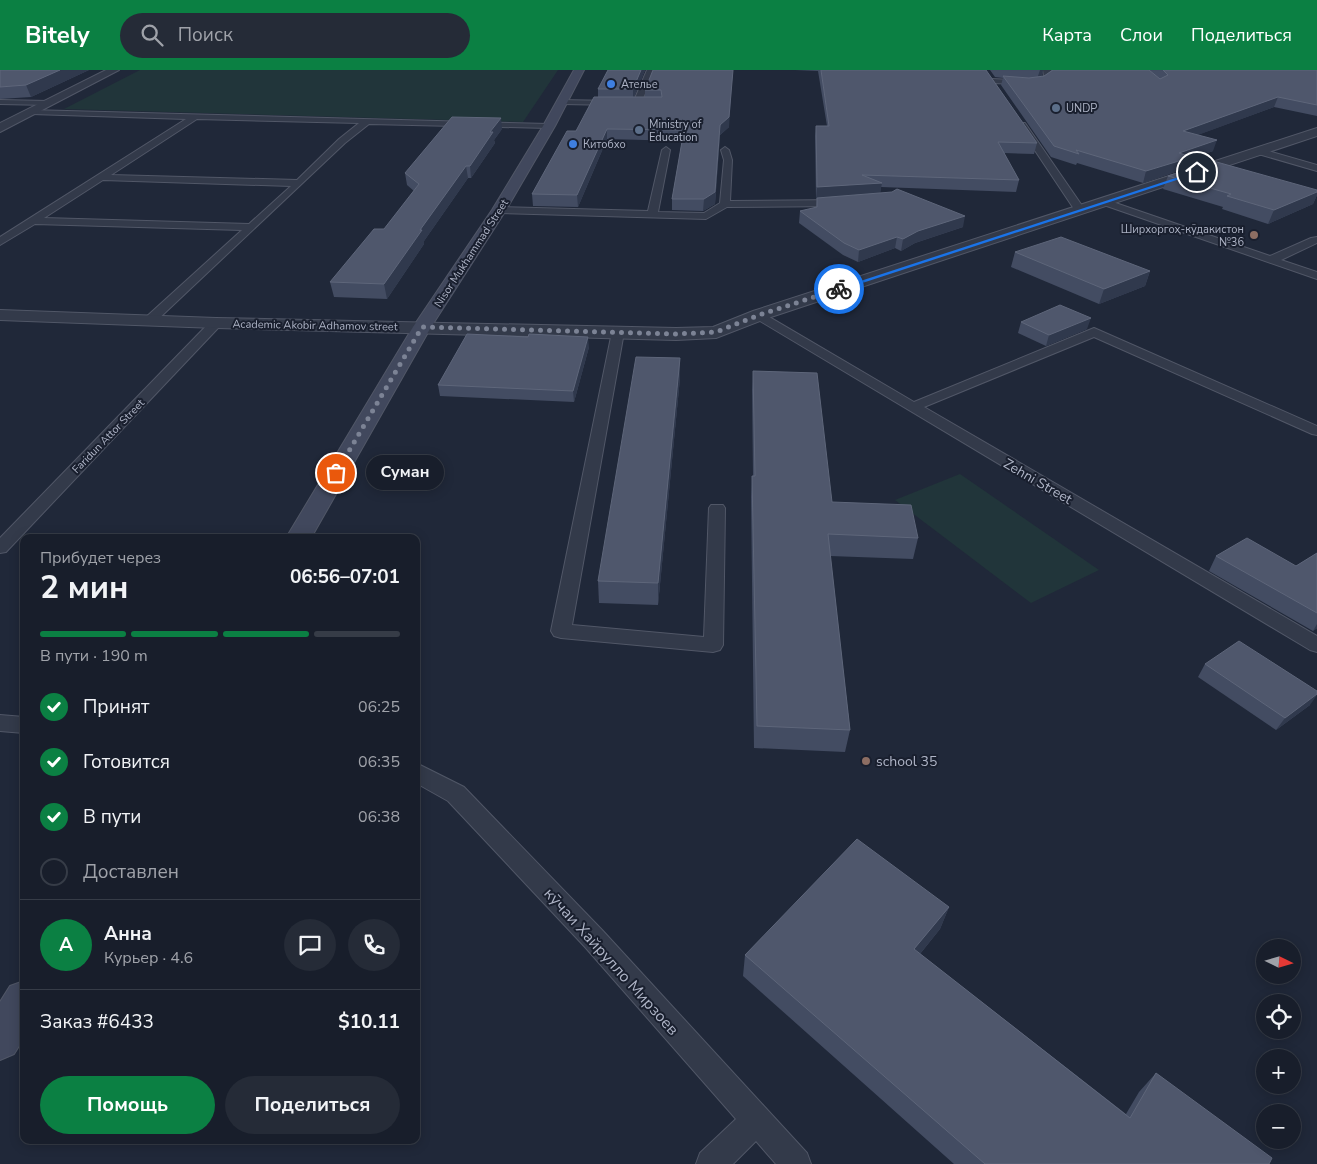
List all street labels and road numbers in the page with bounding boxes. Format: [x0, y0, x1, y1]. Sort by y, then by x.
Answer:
street label: Nisor Mukhammad Street [431, 196, 512, 310]
street label: Academic Akobir Adhamov street [232, 317, 398, 334]
street label: Faridun Attor Street [69, 396, 148, 477]
street label: Zehni Street [1000, 454, 1076, 509]
street label: кӯчаи Хайрулло Мирзоев [539, 883, 684, 1040]

